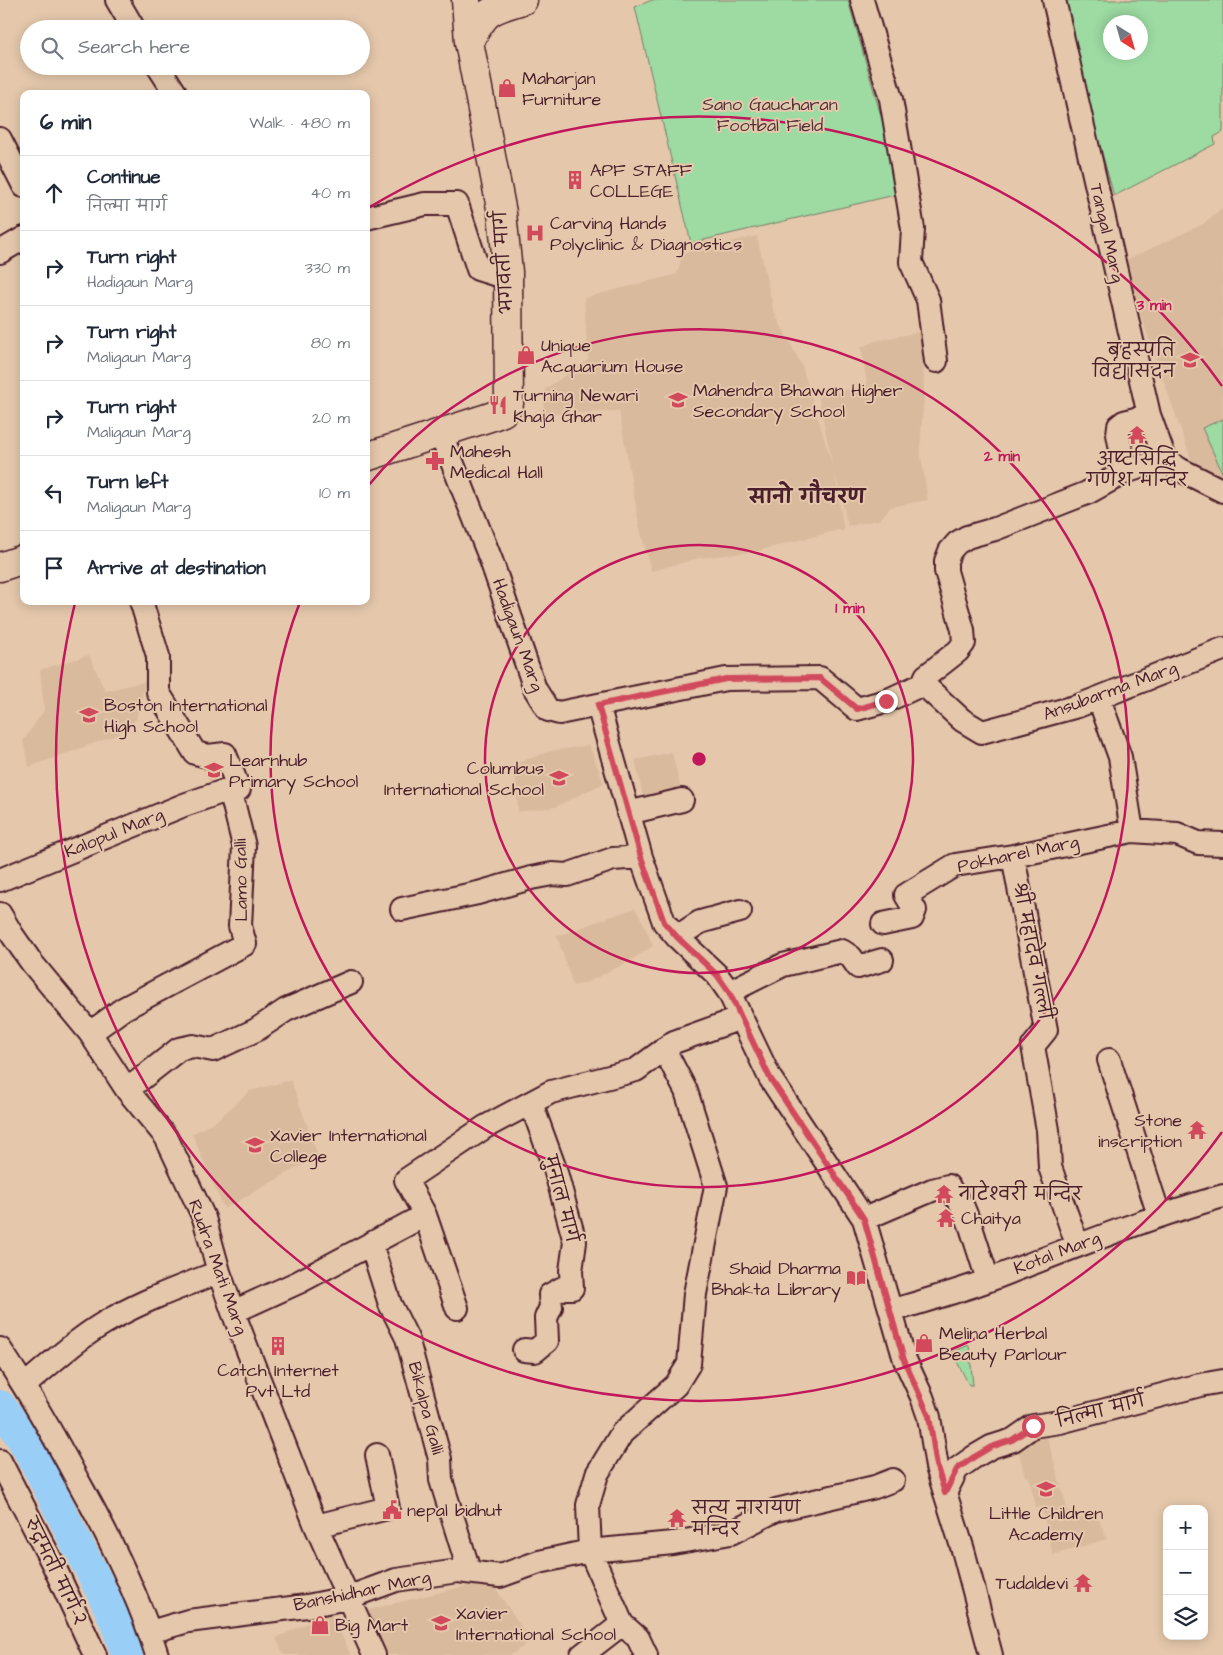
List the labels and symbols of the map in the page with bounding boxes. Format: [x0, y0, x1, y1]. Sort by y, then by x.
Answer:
north arrow [1103, 15, 1148, 60]
place label: Maharjan Furniture [522, 66, 602, 112]
shop icon: Maharjan Furniture [496, 77, 518, 99]
park label: Sano Gaucharan Footbal Field [702, 92, 838, 138]
place label: APF STAFF COLLEGE [590, 158, 692, 204]
building icon: APF STAFF COLLEGE [564, 169, 586, 191]
street label: Tangal Marg [1082, 181, 1131, 285]
street label: भगवती मार्ग [486, 209, 520, 315]
place label: Carving Hands Polyclinic & Diagnostics [550, 211, 742, 258]
hospital icon: Carving Hands Polyclinic & Diagnostics [524, 222, 546, 244]
text: 3 min [1135, 295, 1172, 316]
place label: Unique Acquarium House [541, 333, 684, 379]
place label: बृहस्पति विद्यासदन [1092, 336, 1176, 384]
shop icon: Unique Acquarium House [515, 344, 537, 366]
school or university icon: बृहस्पति विद्यासदन [1179, 349, 1201, 371]
place label: Mahendra Bhawan Higher Secondary School [693, 378, 903, 425]
place label: Turning Newari Khaja Ghar [513, 383, 638, 429]
school or university icon: Mahendra Bhawan Higher Secondary School [667, 389, 689, 411]
restaurant icon: Turning Newari Khaja Ghar [487, 394, 509, 416]
temple icon: अष्टसिद्धि गणेश मन्दिर [1126, 424, 1148, 446]
place label: Mahesh Medical Hall [450, 439, 543, 485]
place label: अष्टसिद्धि गणेश मन्दिर [1085, 445, 1189, 493]
text: 2 min [983, 446, 1021, 467]
pharmacy icon: Mahesh Medical Hall [424, 450, 446, 472]
district label: सानो गौचरण [747, 479, 867, 511]
street label: Hadigaun Marg [485, 575, 550, 696]
text: 1 min [835, 598, 865, 619]
street label: Ansubarma Marg [1039, 655, 1181, 728]
route end [875, 690, 898, 713]
place label: Boston International High School [104, 693, 268, 740]
school or university icon: Boston International High School [78, 704, 100, 726]
place label: Learnhub Primary School [229, 748, 358, 795]
centre of rings [690, 750, 708, 768]
place label: Columbus International School [384, 756, 544, 802]
school or university icon: Learnhub Primary School [203, 759, 225, 781]
school or university icon: Columbus International School [548, 767, 570, 789]
street label: Kalopul Marg [60, 802, 168, 865]
street label: Pokharel Marg [955, 829, 1081, 880]
street label: Lamo Galli [228, 838, 254, 922]
street label: श्री महादेव गल्ली [1006, 879, 1062, 1023]
place label: Stone inscription [1098, 1108, 1182, 1154]
temple icon: Stone inscription [1186, 1119, 1208, 1141]
place label: Xavier International College [270, 1123, 427, 1170]
school or university icon: Xavier International College [244, 1134, 266, 1156]
street label: मुनाल मार्ग [537, 1151, 587, 1247]
place label: नाटेश्वरी मन्दिर [958, 1180, 1083, 1207]
temple icon: नाटेश्वरी मन्दिर [933, 1183, 955, 1205]
street label: Rudra Mati Marg [181, 1196, 254, 1338]
place label: Chaitya [961, 1206, 1021, 1232]
temple icon: Chaitya [935, 1207, 957, 1229]
street label: Kotal Marg [1010, 1225, 1104, 1282]
place label: Shaid Dharma Bhakta Library [711, 1256, 841, 1303]
library icon: Shaid Dharma Bhakta Library [845, 1267, 867, 1289]
place label: Melina Herbal Beauty Parlour [939, 1321, 1067, 1368]
shop icon: Melina Herbal Beauty Parlour [913, 1332, 935, 1354]
building icon: Catch Internet Pvt Ltd [267, 1335, 289, 1357]
place label: Catch Internet Pvt Ltd [217, 1358, 339, 1404]
street label: Bikalpa Galli [402, 1359, 450, 1457]
street label: निल्मा मार्ग [1053, 1386, 1149, 1434]
route start [1022, 1415, 1045, 1438]
school or university icon: Little Children Academy [1035, 1478, 1057, 1500]
place label: सत्य नारायण मन्दिर [691, 1496, 802, 1542]
place label: nepal bidhut [407, 1498, 503, 1523]
public building icon: nepal bidhut [381, 1499, 403, 1521]
place label: Little Children Academy [989, 1501, 1103, 1548]
temple icon: सत्य नारायण मन्दिर [666, 1507, 688, 1529]
street label: रुद्रमती मार्ग-२ [18, 1511, 94, 1629]
street label: Banshidhar Marg [291, 1564, 433, 1619]
place label: Tudaldevi [995, 1571, 1068, 1596]
temple icon: Tudaldevi [1072, 1572, 1094, 1594]
place label: Xavier International School [456, 1601, 616, 1647]
school or university icon: Xavier International School [430, 1612, 452, 1634]
place label: Big Mart [335, 1613, 409, 1639]
shop icon: Big Mart [309, 1614, 331, 1636]

